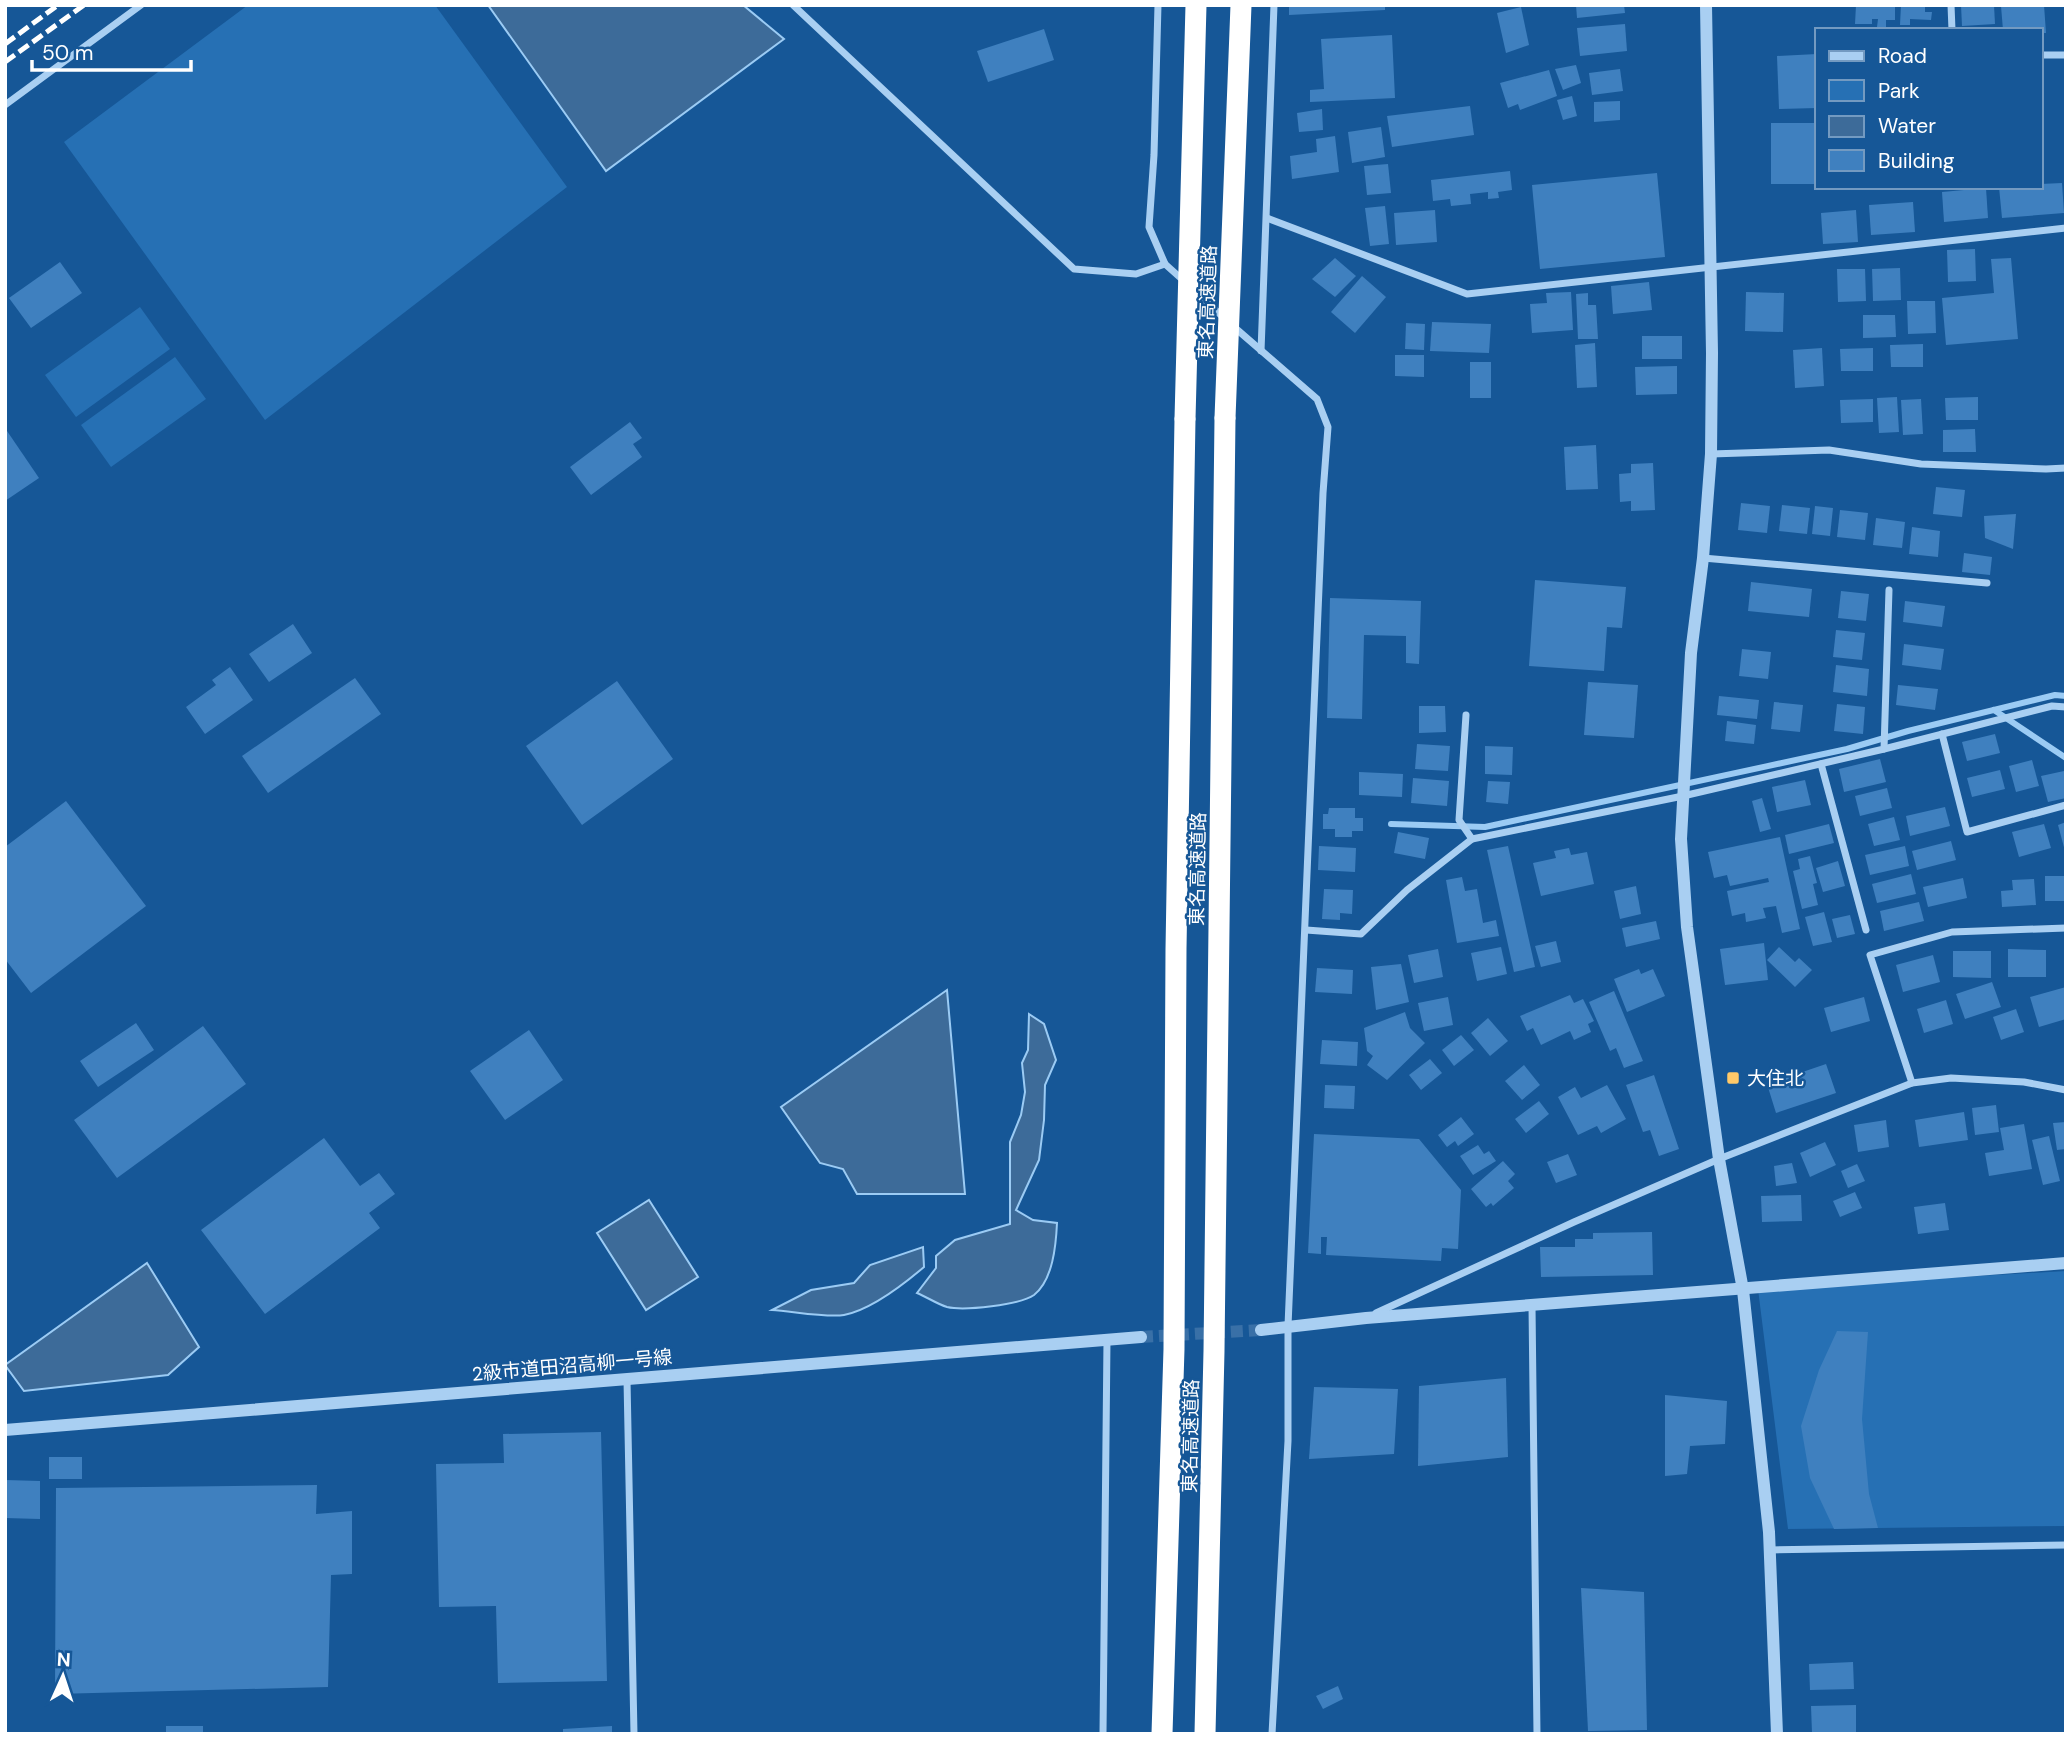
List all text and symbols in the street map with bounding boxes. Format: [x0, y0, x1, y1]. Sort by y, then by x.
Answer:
scale bar [32, 28, 191, 72]
legend [1815, 28, 2043, 189]
text: 50 m [42, 39, 93, 67]
text: Road [1878, 42, 1927, 70]
text: Park [1878, 77, 1920, 105]
text: Water [1878, 112, 1936, 140]
text: Building [1878, 147, 1955, 175]
street label: 東名高速道路 [1193, 245, 1222, 359]
street label: 東名高速道路 [1184, 812, 1211, 926]
place label: 大住北 [1747, 1066, 1804, 1091]
marker: 大住北 [1725, 1070, 1741, 1086]
street label: 2級市道田沼高柳一号線 [471, 1344, 673, 1387]
street label: 東名高速道路 [1177, 1379, 1204, 1493]
north arrow [28, 1641, 98, 1711]
text: N [56, 1647, 71, 1672]

